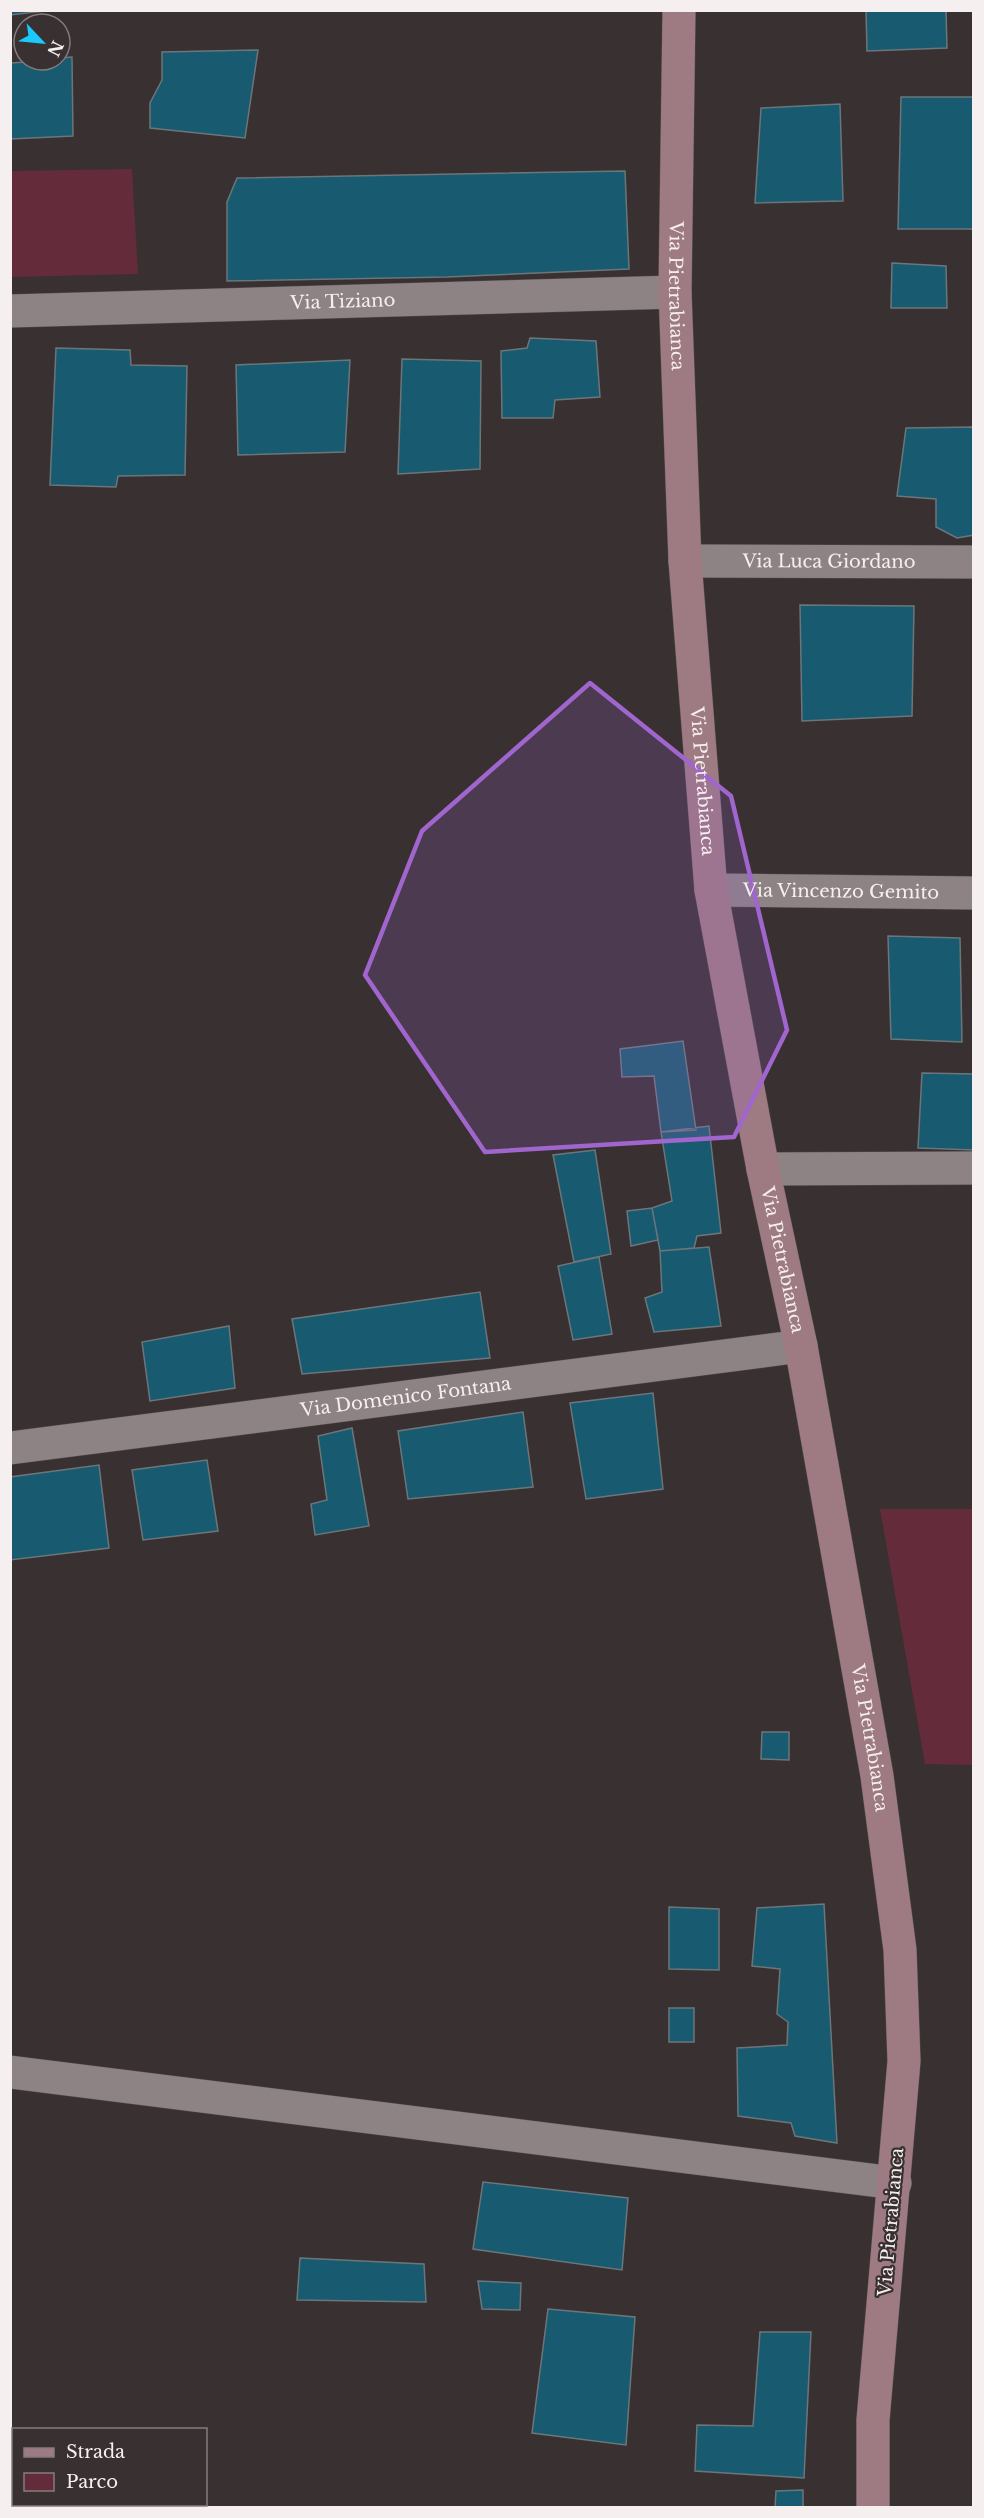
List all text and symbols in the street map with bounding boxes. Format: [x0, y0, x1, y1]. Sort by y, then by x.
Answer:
north arrow [12, 12, 72, 72]
text: N [43, 37, 68, 60]
street label: Via Pietrabianca [664, 220, 689, 371]
street label: Via Tiziano [289, 289, 396, 314]
street label: Via Luca Giordano [741, 550, 916, 573]
street label: Via Pietrabianca [685, 705, 719, 856]
street label: Via Vincenzo Gemito [742, 879, 939, 904]
street label: Via Pietrabianca [756, 1184, 809, 1335]
street label: Via Domenico Fontana [298, 1372, 512, 1422]
street label: Via Pietrabianca [846, 1661, 893, 1813]
street label: Via Pietrabianca [873, 2147, 908, 2298]
legend [12, 2428, 207, 2506]
text: Strada [66, 2441, 125, 2463]
text: Parco [66, 2471, 118, 2493]

